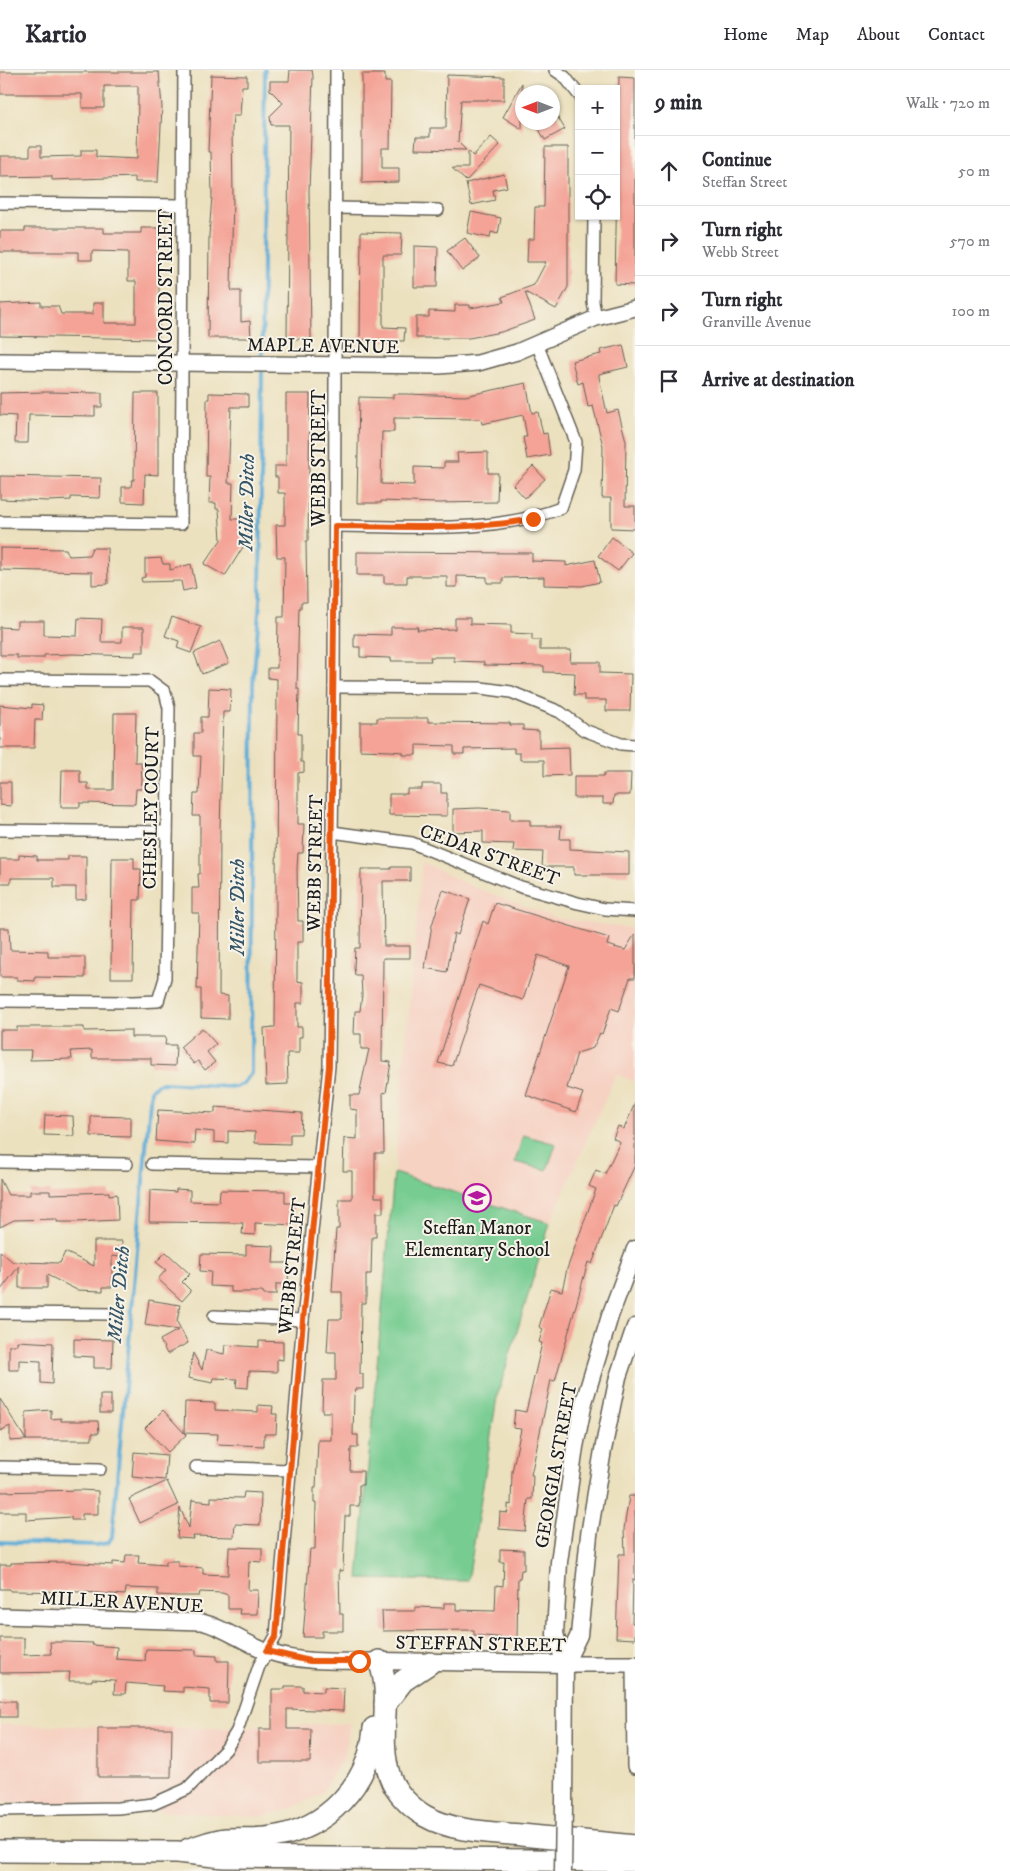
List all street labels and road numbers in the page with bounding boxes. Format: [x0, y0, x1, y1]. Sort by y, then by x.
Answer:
street label: CONCORD STREET [155, 208, 178, 385]
street label: MAPLE AVENUE [247, 334, 399, 359]
street label: WEBB STREET [308, 389, 331, 528]
street label: CHESLEY COURT [139, 726, 164, 890]
street label: WEBB STREET [303, 794, 328, 933]
street label: CEDAR STREET [416, 819, 563, 892]
street label: WEBB STREET [274, 1196, 311, 1337]
street label: GEORGIA STREET [531, 1380, 583, 1550]
street label: MILLER AVENUE [40, 1587, 204, 1618]
street label: STEFFAN STREET [395, 1632, 567, 1657]

